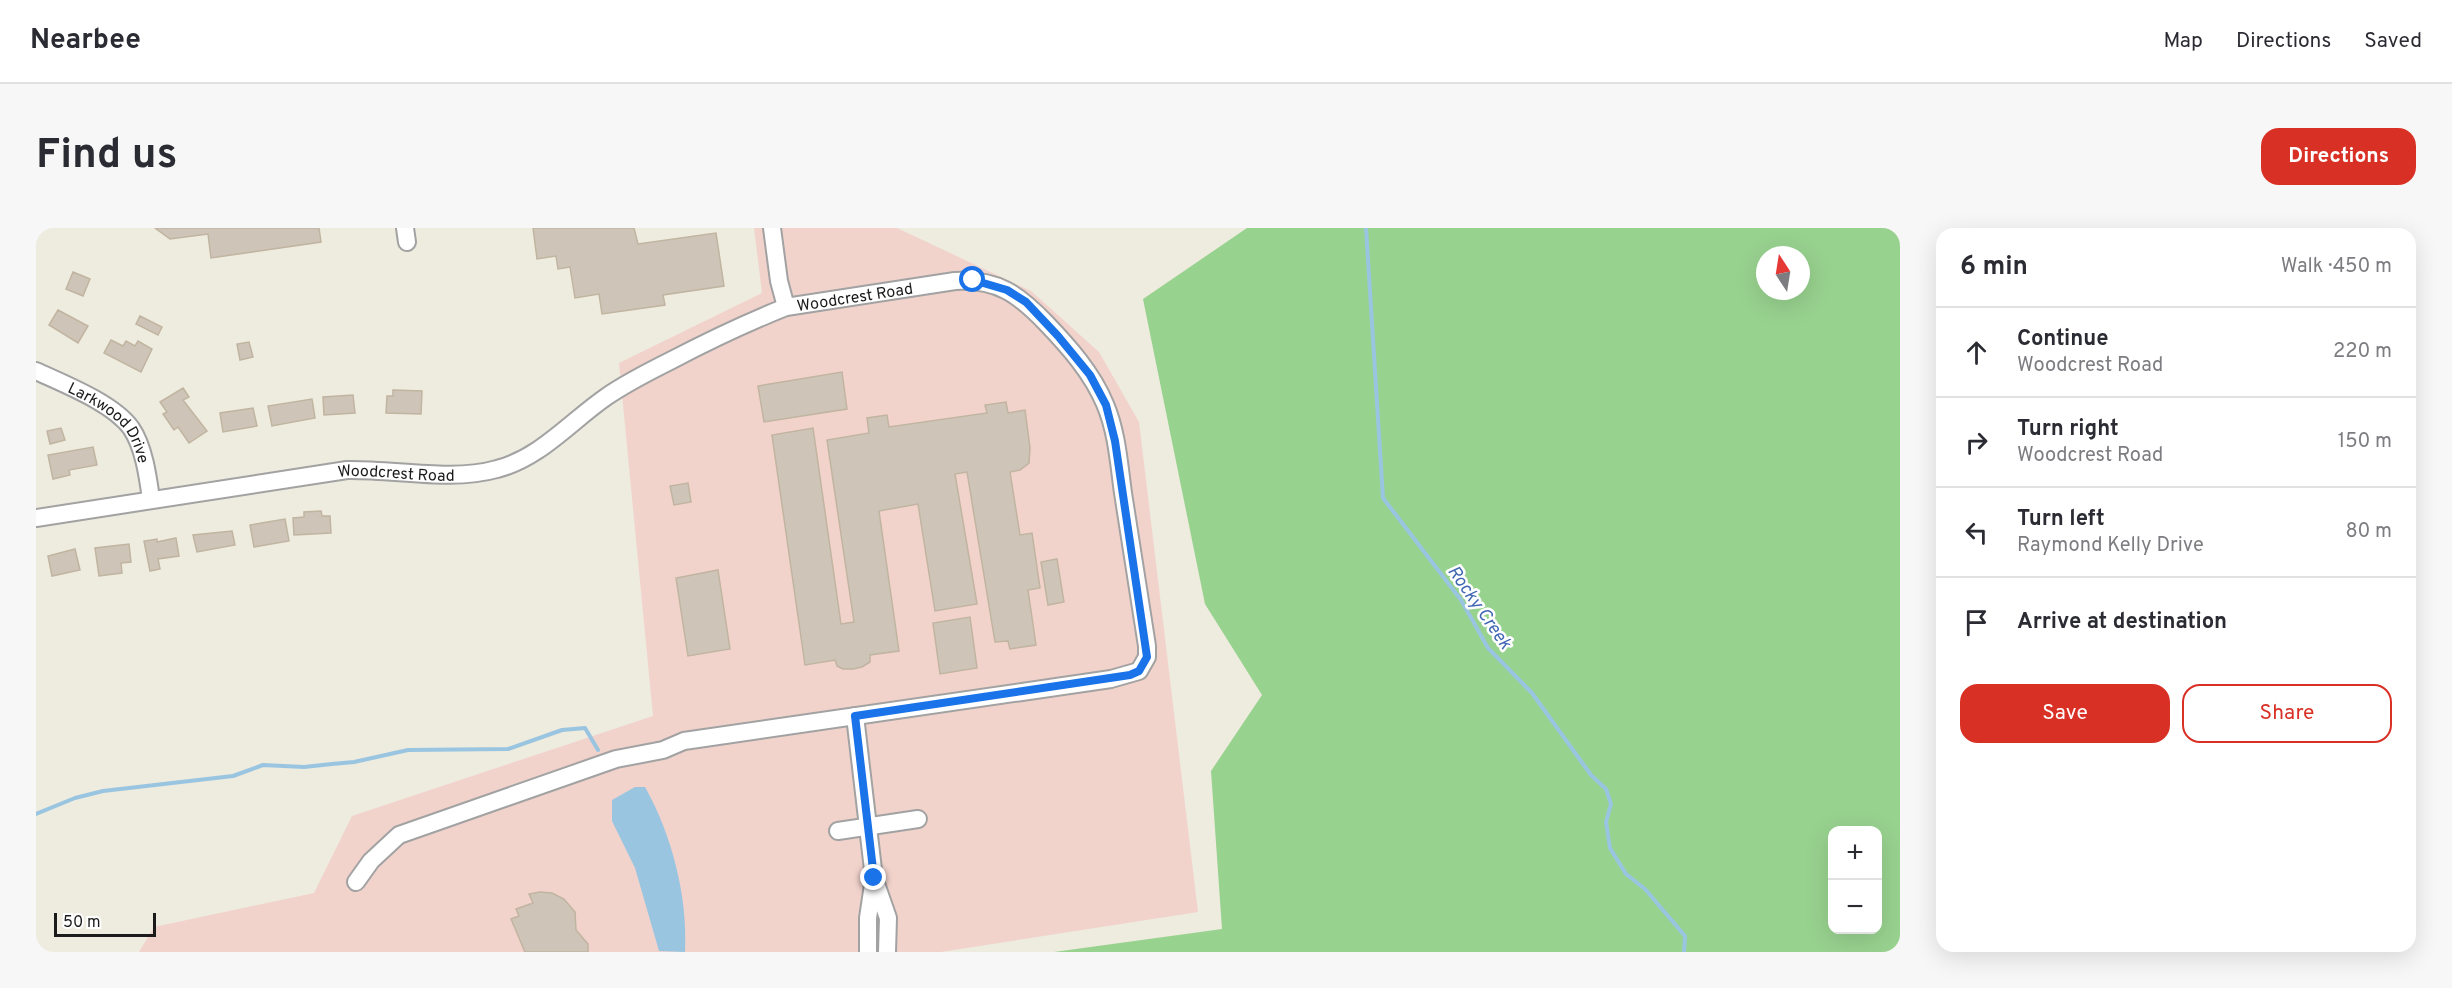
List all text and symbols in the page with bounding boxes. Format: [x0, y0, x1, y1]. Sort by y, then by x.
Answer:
text: Nearbee [30, 23, 141, 59]
text: Map [2163, 28, 2203, 55]
text: Directions [2236, 28, 2331, 55]
text: Saved [2364, 28, 2422, 55]
button: Directions [2261, 128, 2416, 185]
text: Find us [36, 130, 177, 183]
north arrow [1756, 246, 1810, 300]
text: 6 min [1960, 251, 2028, 284]
text: Walk · 450 m [2281, 254, 2392, 280]
route start [959, 266, 985, 292]
street label: Woodcrest Road [796, 280, 914, 317]
text: Continue [2017, 326, 2108, 353]
icon: ahead [1960, 336, 1993, 369]
text: 220 m [2333, 339, 2392, 365]
text: Woodcrest Road [2017, 353, 2163, 379]
street label: Larkwood Drive [64, 379, 153, 466]
text: Turn right [2017, 416, 2119, 443]
icon: right [1960, 426, 1993, 459]
text: 150 m [2338, 429, 2392, 455]
text: Woodcrest Road [2017, 443, 2163, 469]
street label: Woodcrest Road [337, 461, 455, 487]
text: Turn left [2017, 506, 2105, 533]
icon: left [1960, 516, 1993, 549]
text: 80 m [2346, 519, 2392, 545]
text: Raymond Kelly Drive [2017, 533, 2204, 559]
water label: Rocky Creek [1442, 562, 1517, 655]
icon: arrive [1960, 606, 1993, 639]
text: Arrive at destination [2017, 609, 2227, 636]
button: Save [1960, 684, 2170, 743]
button: Share [2182, 684, 2392, 743]
map controls [1828, 826, 1882, 934]
button: + [1828, 826, 1882, 880]
route end [860, 864, 886, 890]
button: − [1828, 880, 1882, 934]
scale bar [54, 910, 156, 938]
text: 50 m [63, 913, 101, 933]

